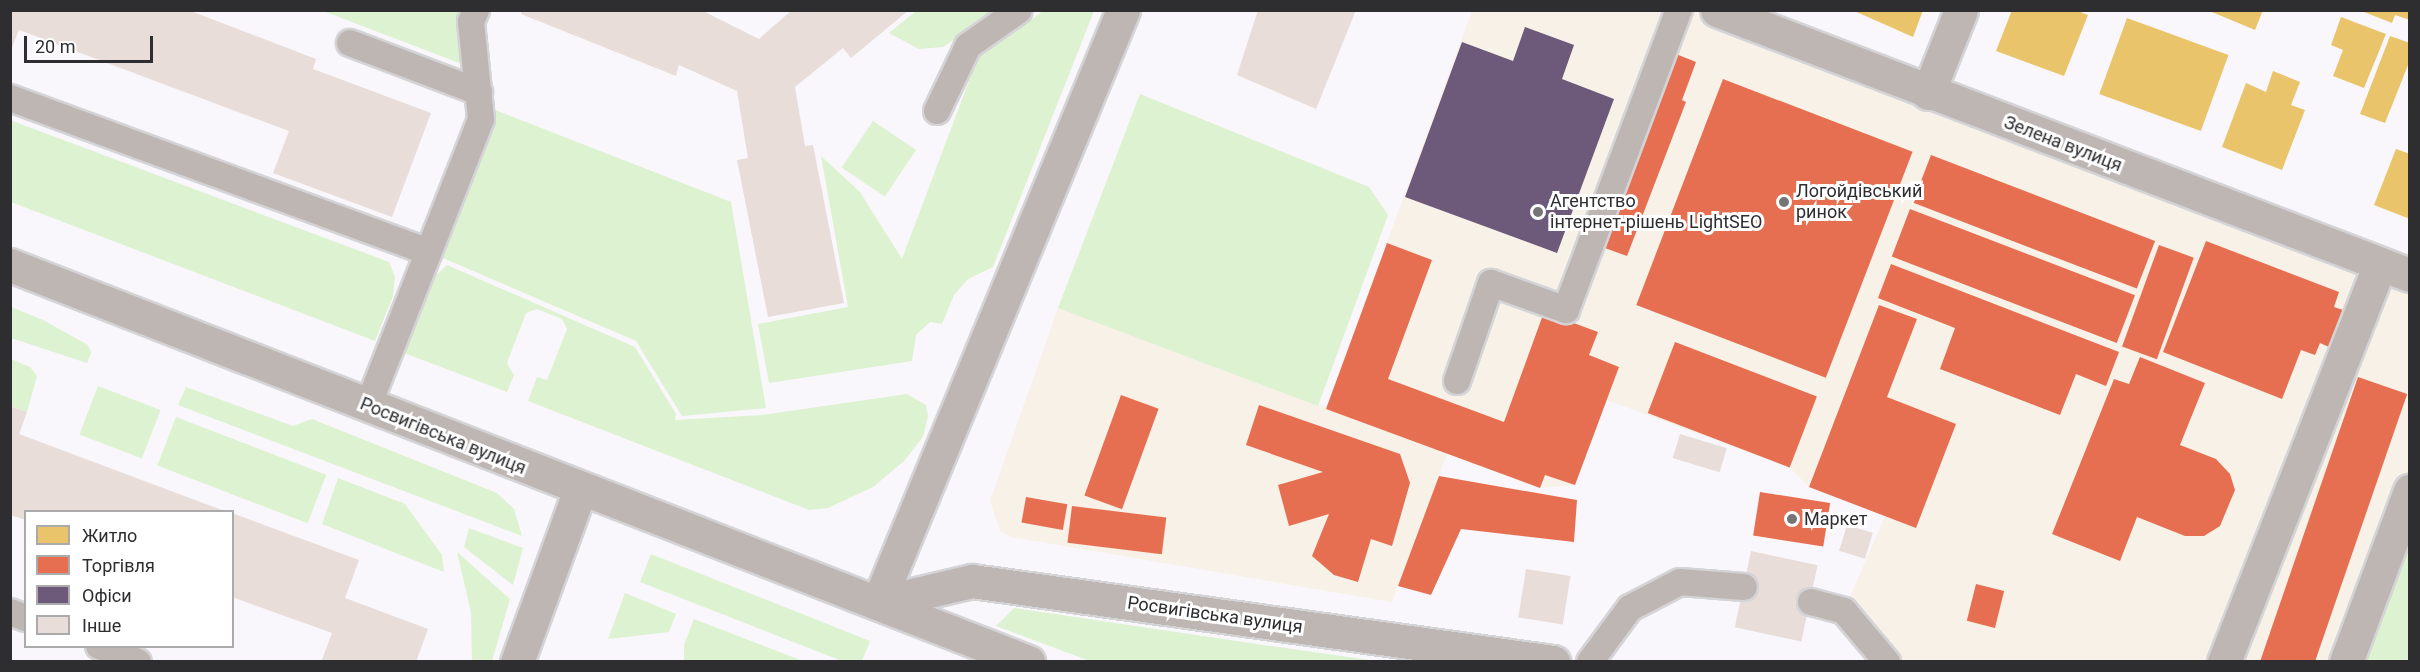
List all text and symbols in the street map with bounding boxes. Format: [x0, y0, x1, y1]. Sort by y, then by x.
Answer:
scale bar [27, 24, 156, 62]
text: 20 m [35, 36, 75, 57]
street label: Зелена вулиця [2001, 112, 2125, 176]
place label: Логойдівський ринок [1796, 181, 1922, 224]
place label: Агентство інтернет-рішень LightSEO [1550, 191, 1762, 234]
marker: Логойдівський ринок [1777, 195, 1791, 209]
marker: Агентство інтернет-рішень LightSEO [1531, 205, 1545, 219]
street label: Росвигівська вулиця [357, 393, 529, 479]
place label: Маркет [1804, 508, 1867, 530]
legend [24, 510, 234, 648]
marker: Маркет [1785, 512, 1799, 526]
text: Житло [82, 525, 137, 546]
text: Торгівля [82, 555, 155, 576]
text: Офіси [82, 585, 132, 606]
street label: Росвигівська вулиця [1126, 592, 1304, 638]
text: Інше [82, 615, 121, 636]

